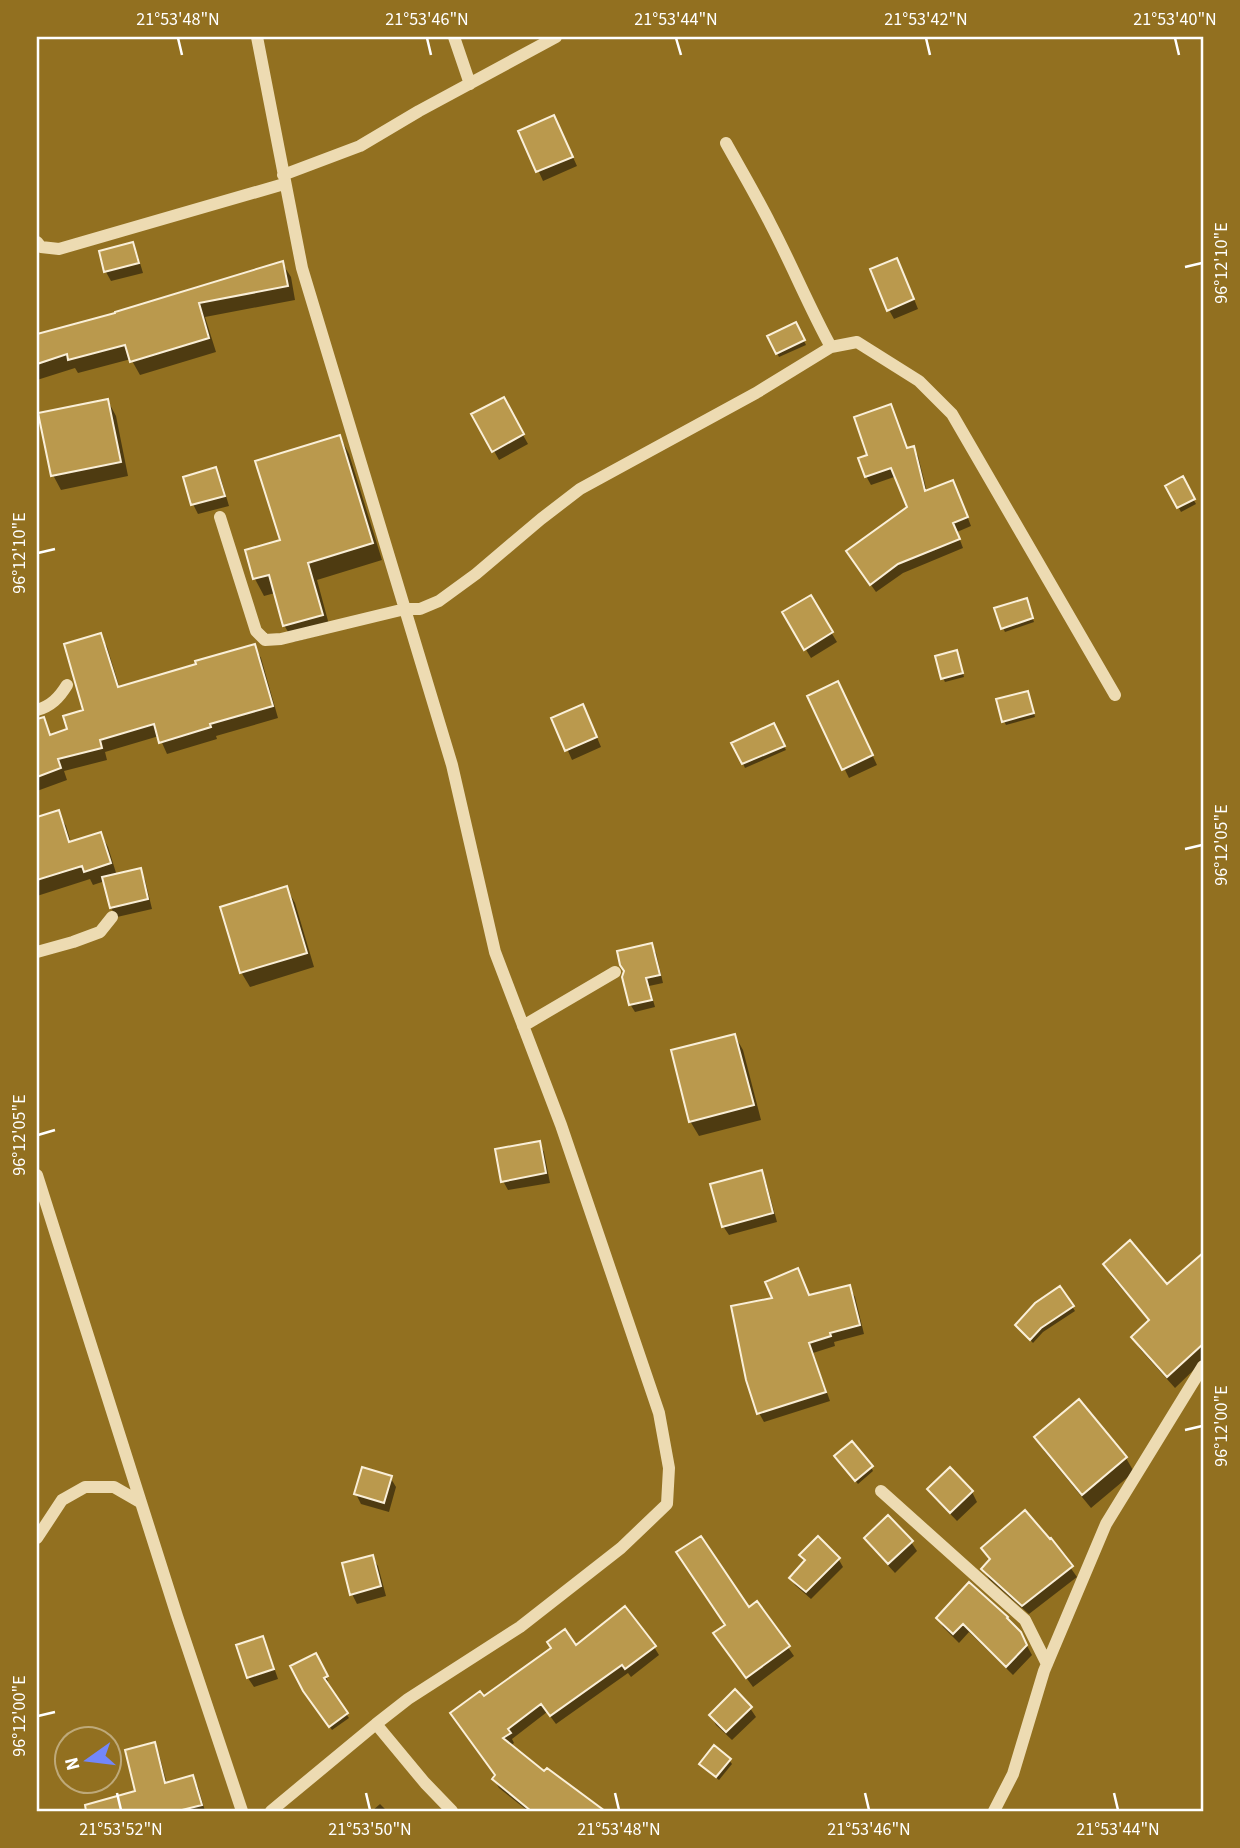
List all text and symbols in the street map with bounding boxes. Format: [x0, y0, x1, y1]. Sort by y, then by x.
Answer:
text: 21°53'48"N [136, 7, 220, 32]
text: 21°53'46"N [385, 7, 469, 32]
text: 21°53'44"N [634, 7, 718, 32]
text: 21°53'42"N [884, 7, 968, 32]
text: 21°53'40"N [1133, 7, 1217, 32]
text: 96°12'10"E [1209, 222, 1234, 304]
text: 96°12'10"E [7, 512, 32, 594]
text: 96°12'05"E [1209, 804, 1234, 886]
text: 96°12'05"E [7, 1094, 32, 1176]
text: 96°12'00"E [1209, 1385, 1234, 1467]
text: 96°12'00"E [7, 1675, 32, 1757]
north arrow [52, 1726, 122, 1796]
text: N [58, 1754, 88, 1773]
text: 21°53'52"N [79, 1817, 163, 1842]
text: 21°53'50"N [328, 1817, 412, 1842]
text: 21°53'48"N [577, 1817, 661, 1842]
text: 21°53'46"N [827, 1817, 911, 1842]
text: 21°53'44"N [1076, 1817, 1160, 1842]

